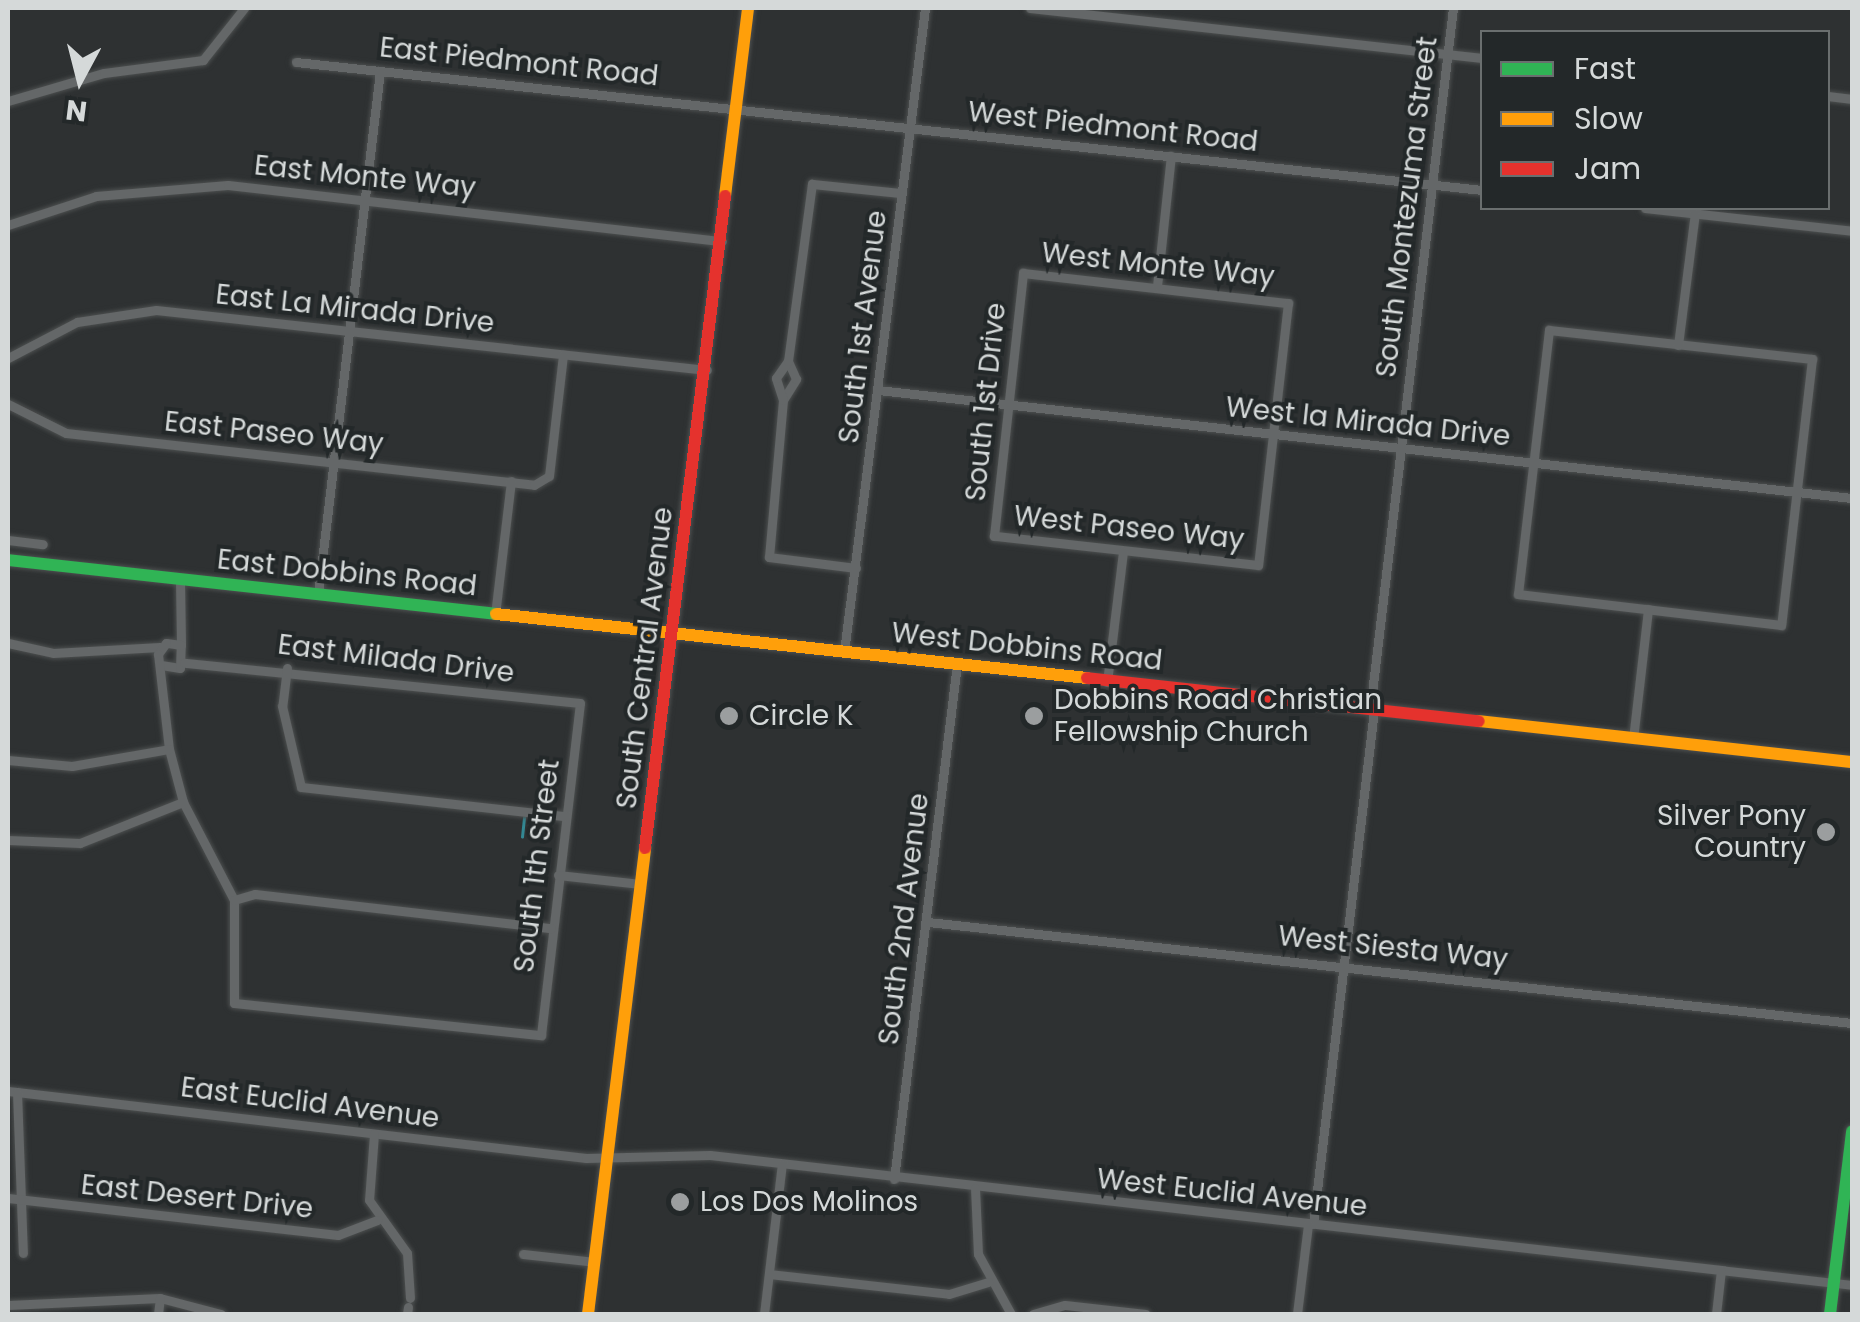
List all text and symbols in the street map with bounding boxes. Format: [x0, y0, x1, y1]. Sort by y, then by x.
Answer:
north arrow [30, 30, 130, 130]
legend [1480, 30, 1830, 210]
street label: East Piedmont Road [378, 31, 660, 93]
street label: South Montezuma Street [1369, 35, 1445, 379]
text: Fast [1574, 47, 1636, 90]
text: N [63, 90, 89, 131]
street label: West Piedmont Road [966, 95, 1260, 159]
text: Slow [1574, 97, 1643, 140]
text: Jam [1574, 147, 1641, 190]
street label: East Monte Way [253, 149, 477, 205]
street label: South 1st Avenue [832, 209, 894, 445]
street label: West Monte Way [1040, 236, 1276, 294]
street label: East La Mirada Drive [214, 278, 496, 340]
street label: South 1st Drive [959, 301, 1013, 503]
street label: West la Mirada Drive [1224, 390, 1512, 454]
street label: East Paseo Way [163, 405, 385, 461]
street label: West Paseo Way [1012, 499, 1246, 557]
street label: South Central Avenue [610, 505, 680, 811]
street label: East Dobbins Road [216, 543, 478, 603]
street label: West Dobbins Road [890, 616, 1164, 678]
street label: East Milada Drive [276, 628, 516, 690]
place label: Dobbins Road Christian Fellowship Church [1054, 683, 1382, 749]
place label: Circle K [749, 699, 853, 733]
marker: Circle K [718, 705, 740, 727]
marker: Dobbins Road Christian Fellowship Church [1023, 705, 1045, 727]
street label: South 1th Street [507, 758, 567, 974]
street label: South 2nd Avenue [872, 791, 936, 1047]
place label: Silver Pony Country [1657, 799, 1806, 865]
marker: Silver Pony Country [1815, 821, 1837, 843]
street label: West Siesta Way [1276, 919, 1510, 977]
street label: East Euclid Avenue [179, 1070, 441, 1136]
street label: West Euclid Avenue [1095, 1162, 1369, 1224]
street label: East Desert Drive [79, 1168, 315, 1226]
place label: Los Dos Molinos [700, 1185, 918, 1219]
marker: Los Dos Molinos [669, 1191, 691, 1213]

